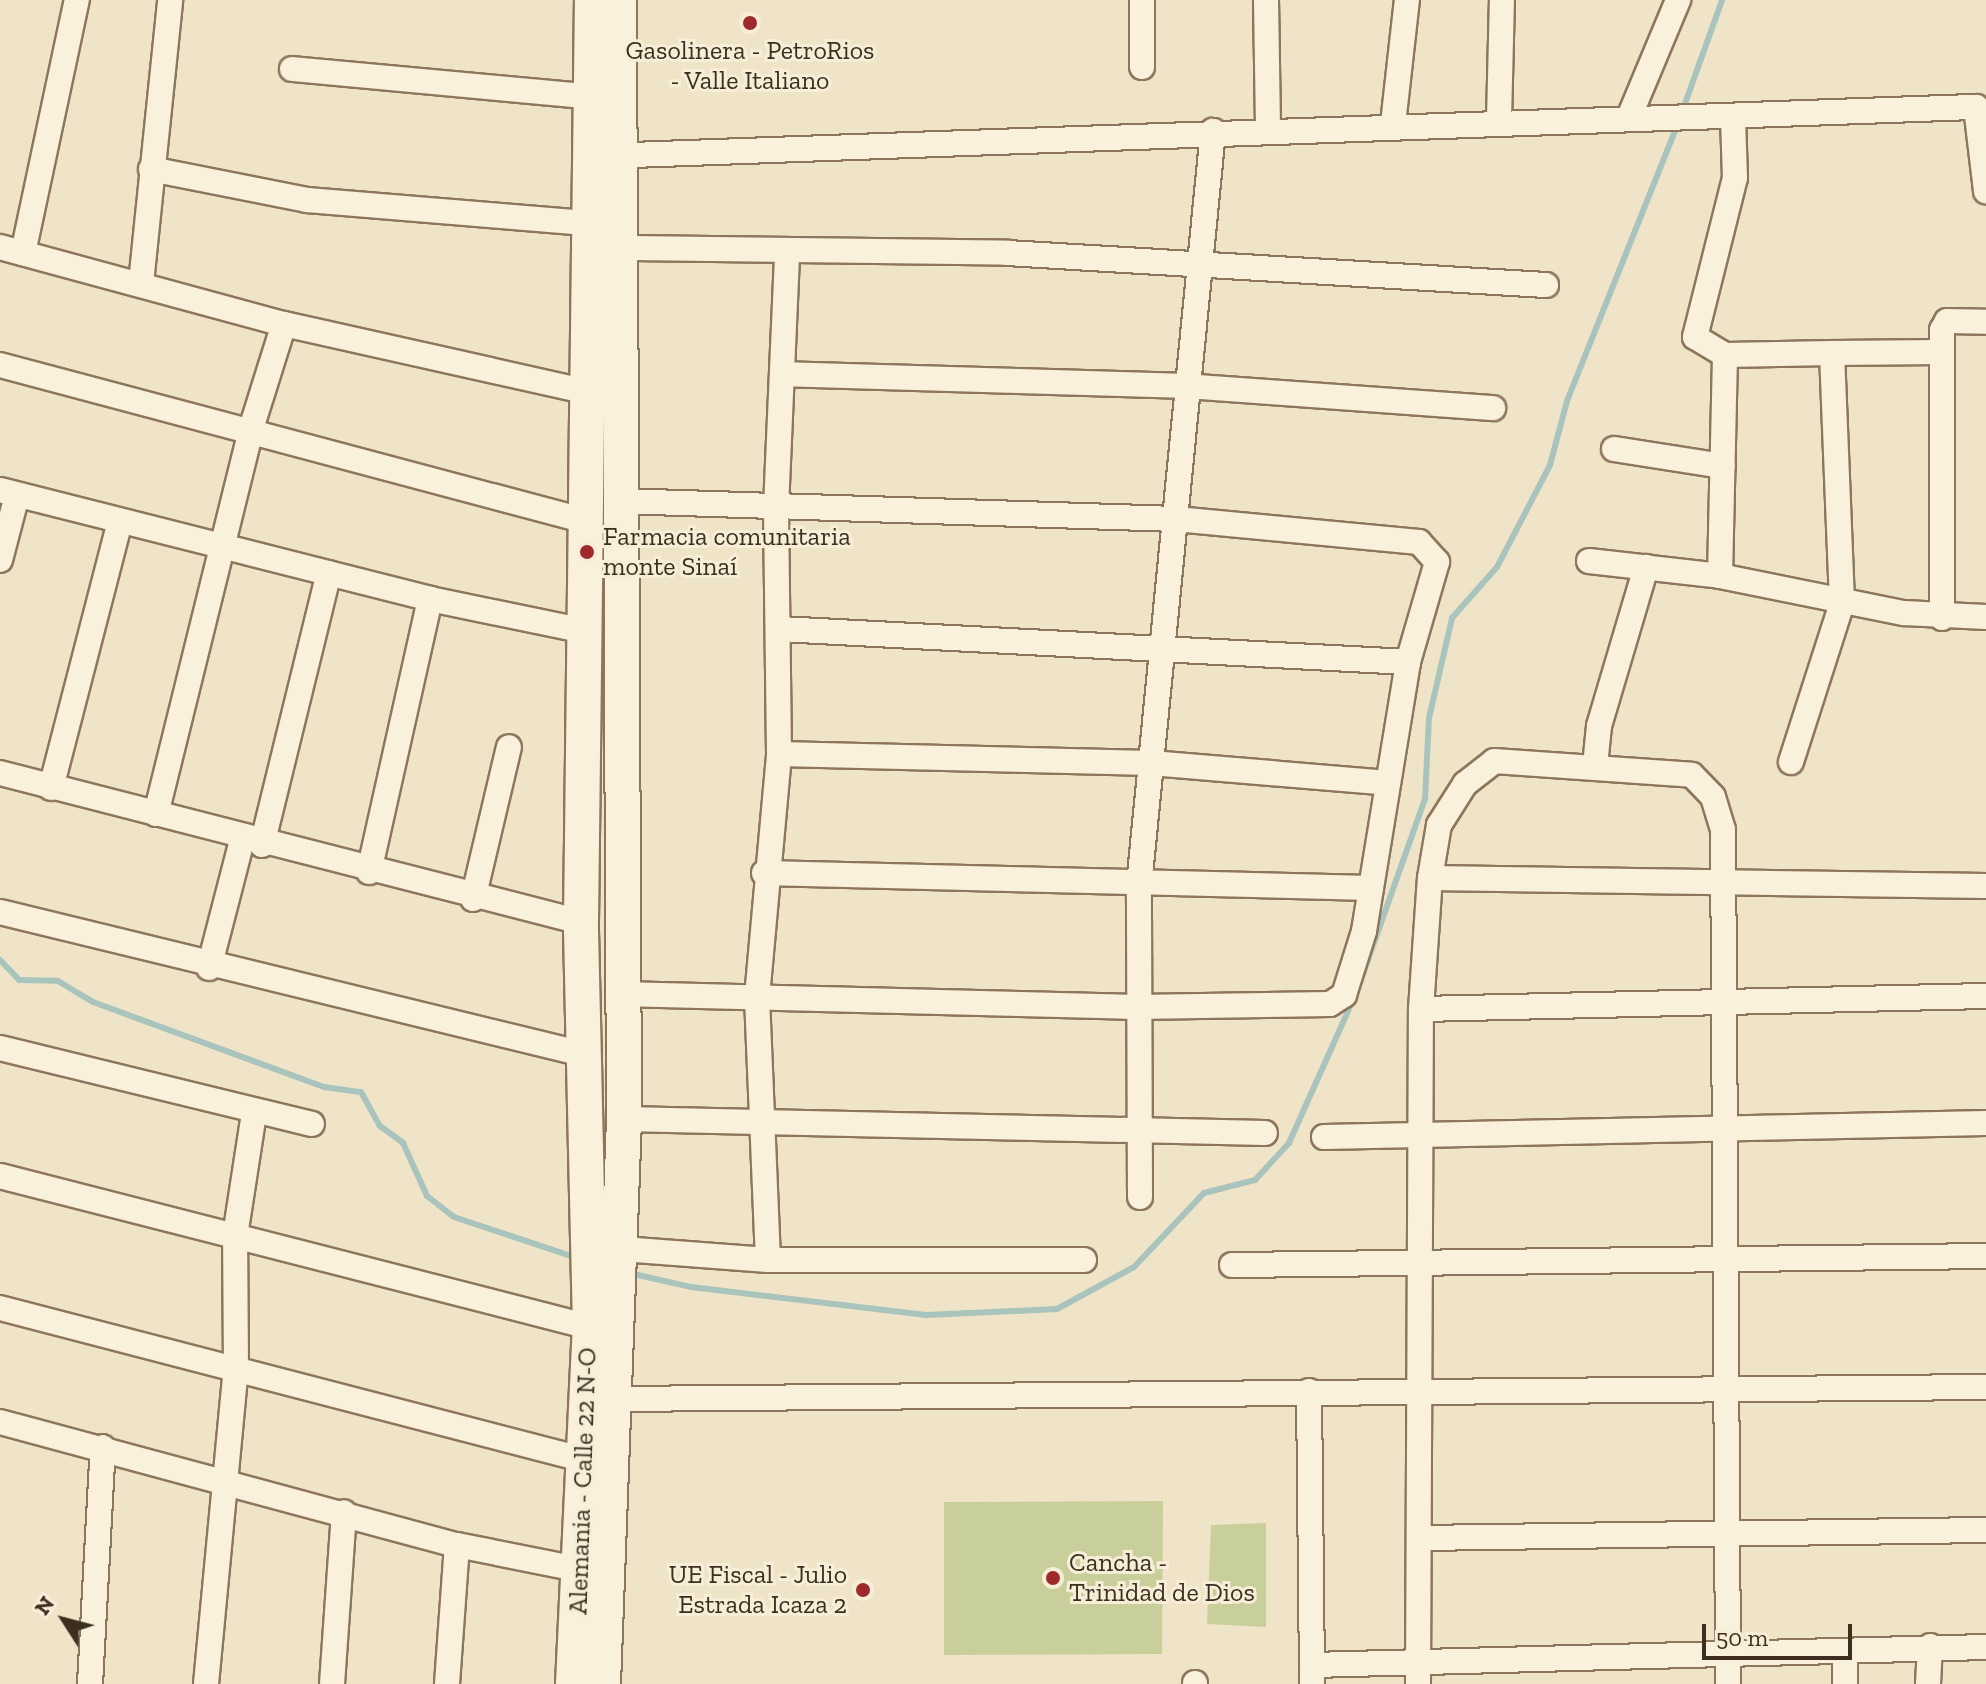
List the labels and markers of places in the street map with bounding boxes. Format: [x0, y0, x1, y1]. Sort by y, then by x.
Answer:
marker: Gasolinera - PetroRios - Valle Italiano [741, 14, 759, 32]
place label: Gasolinera - PetroRios - Valle Italiano [626, 35, 874, 96]
place label: Farmacia comunitaria monte Sinaí [603, 521, 851, 582]
marker: Farmacia comunitaria monte Sinaí [578, 543, 596, 561]
place label: Cancha - Trinidad de Dios [1069, 1547, 1255, 1608]
place label: UE Fiscal - Julio Estrada Icaza 2 [668, 1559, 847, 1620]
marker: Cancha - Trinidad de Dios [1044, 1569, 1062, 1587]
marker: UE Fiscal - Julio Estrada Icaza 2 [854, 1581, 872, 1599]

